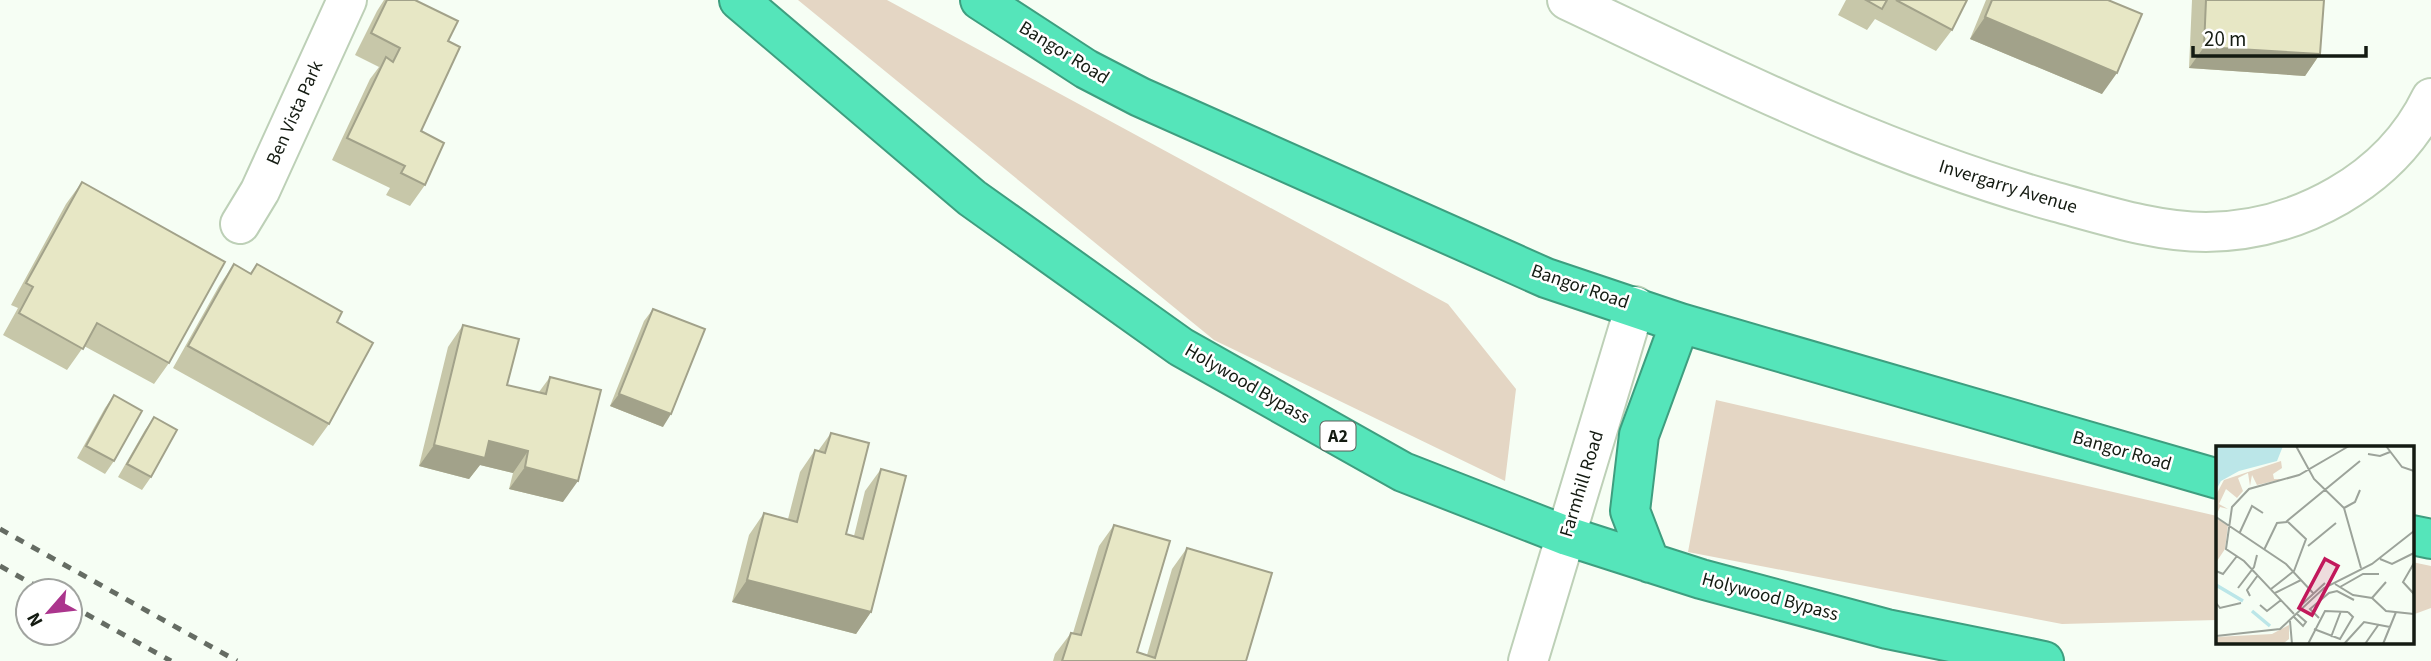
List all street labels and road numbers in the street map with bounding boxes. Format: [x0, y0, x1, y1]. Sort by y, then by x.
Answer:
street label: Bangor Road [1014, 15, 1114, 91]
street label: Ben Vista Park [260, 56, 330, 170]
street label: Invergarry Avenue [1935, 153, 2081, 221]
street label: Bangor Road [1527, 258, 1633, 316]
street label: Holywood Bypass [1179, 337, 1315, 431]
road number: A2 [1320, 422, 1356, 450]
street label: Bangor Road [2069, 424, 2175, 478]
street label: Farmhill Road [1553, 427, 1611, 541]
street label: Holywood Bypass [1699, 566, 1841, 628]

